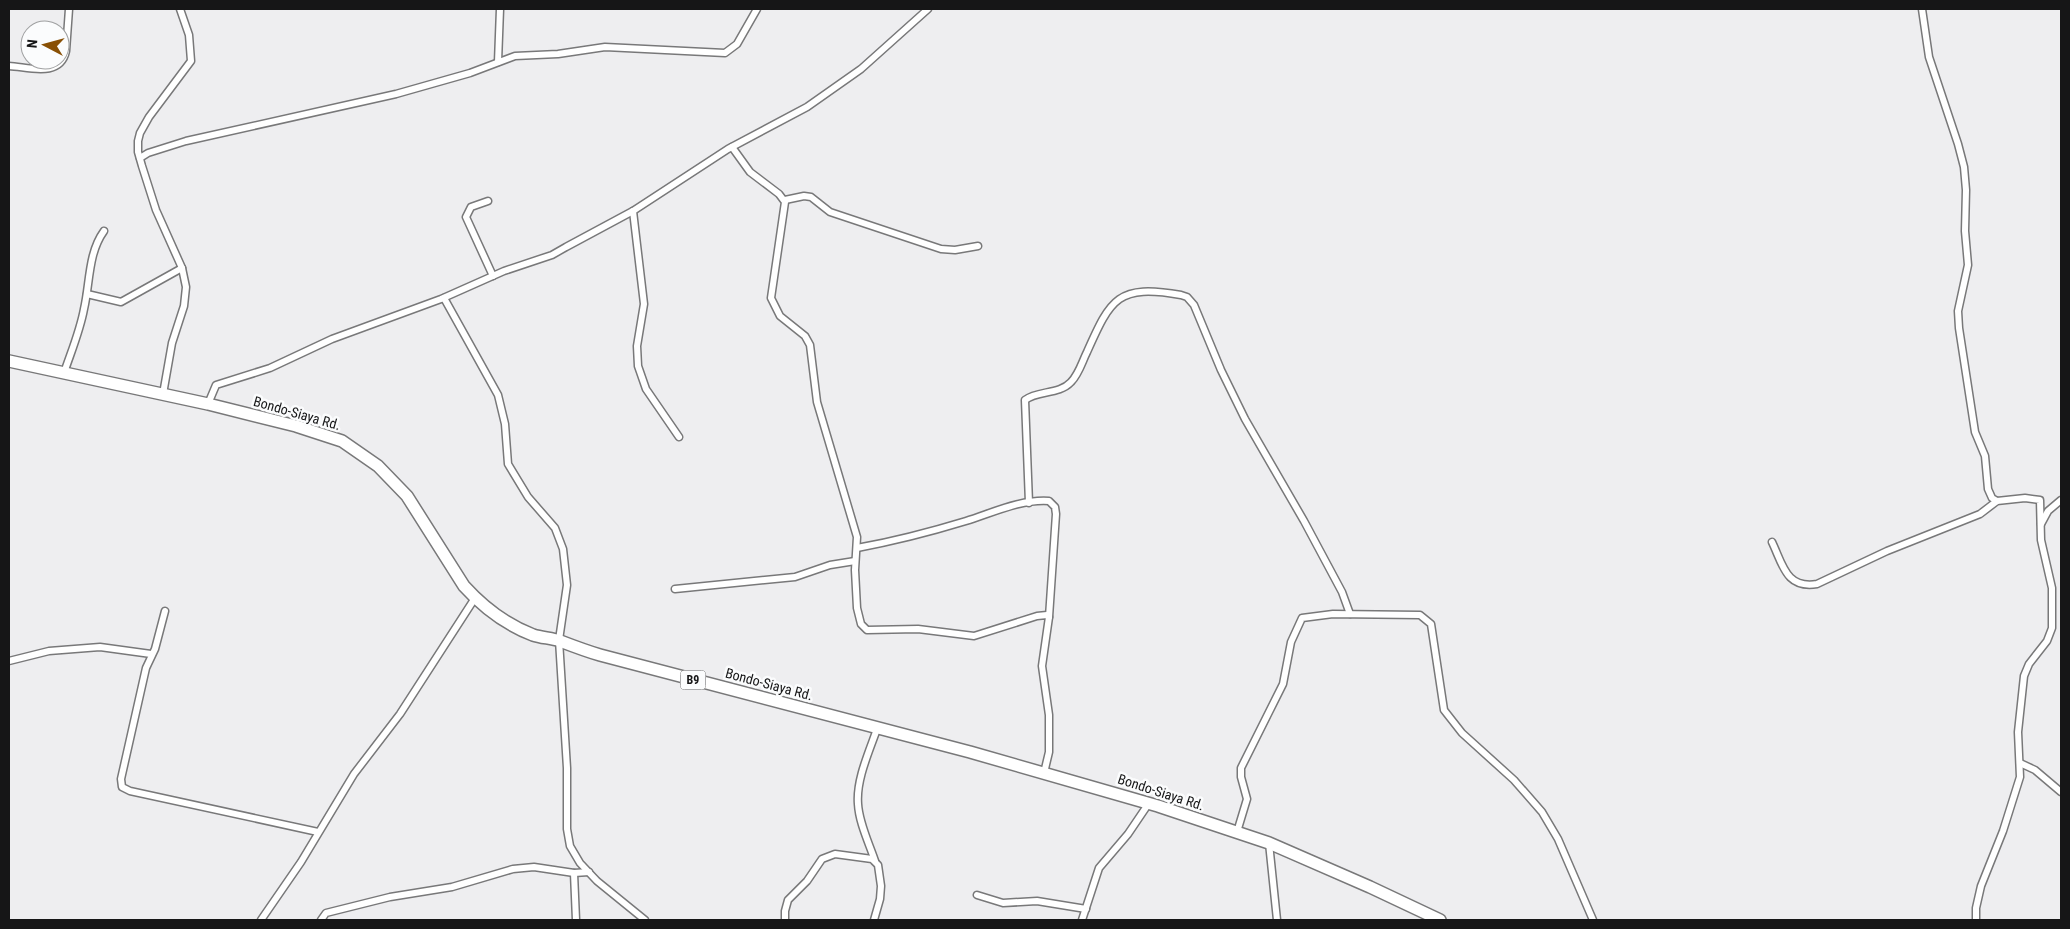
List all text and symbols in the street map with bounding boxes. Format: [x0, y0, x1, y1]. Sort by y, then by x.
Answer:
north arrow [20, 20, 70, 70]
text: N [24, 39, 40, 49]
street label: Bondo-Siaya Rd. [252, 393, 342, 433]
street label: Bondo-Siaya Rd. [724, 665, 814, 703]
road number: B9 [680, 670, 706, 690]
street label: Bondo-Siaya Rd. [1116, 771, 1206, 813]

